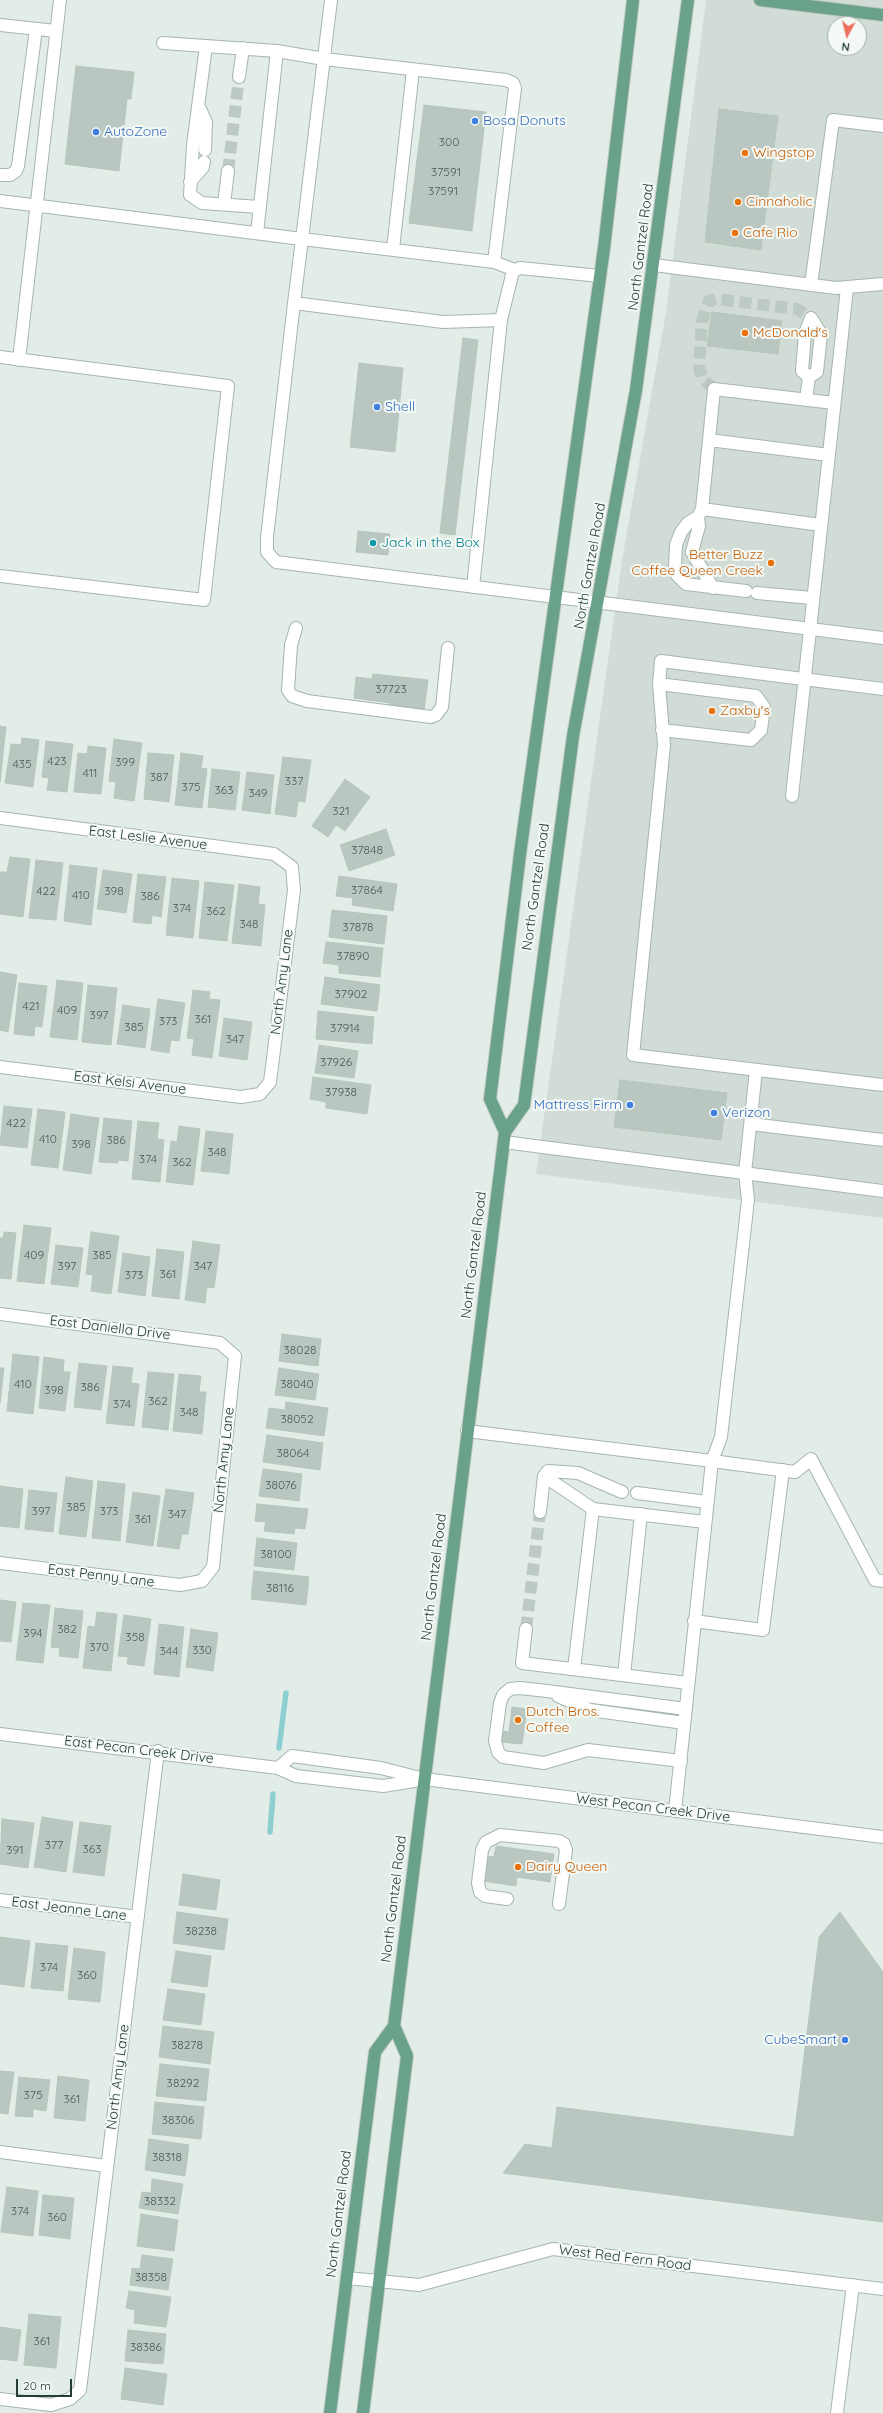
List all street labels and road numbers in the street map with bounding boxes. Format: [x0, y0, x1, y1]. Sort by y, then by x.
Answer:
street label: North Gantzel Road [625, 182, 657, 312]
street label: North Gantzel Road [571, 501, 609, 631]
street label: East Leslie Avenue [88, 822, 208, 854]
street label: North Gantzel Road [519, 822, 553, 952]
street label: North Amy Lane [267, 928, 297, 1036]
street label: East Kelsi Avenue [73, 1068, 187, 1098]
street label: North Gantzel Road [458, 1190, 490, 1320]
street label: East Daniella Drive [49, 1312, 171, 1344]
street label: North Amy Lane [210, 1406, 238, 1514]
street label: North Gantzel Road [418, 1512, 450, 1642]
street label: East Penny Lane [47, 1561, 155, 1591]
street label: East Pecan Creek Drive [63, 1732, 215, 1768]
street label: West Pecan Creek Drive [575, 1790, 731, 1826]
street label: North Gantzel Road [378, 1834, 410, 1964]
street label: East Jeanne Lane [10, 1894, 128, 1924]
street label: North Amy Lane [103, 2023, 133, 2131]
street label: North Gantzel Road [323, 2149, 355, 2279]
street label: West Red Fern Road [558, 2242, 692, 2274]

